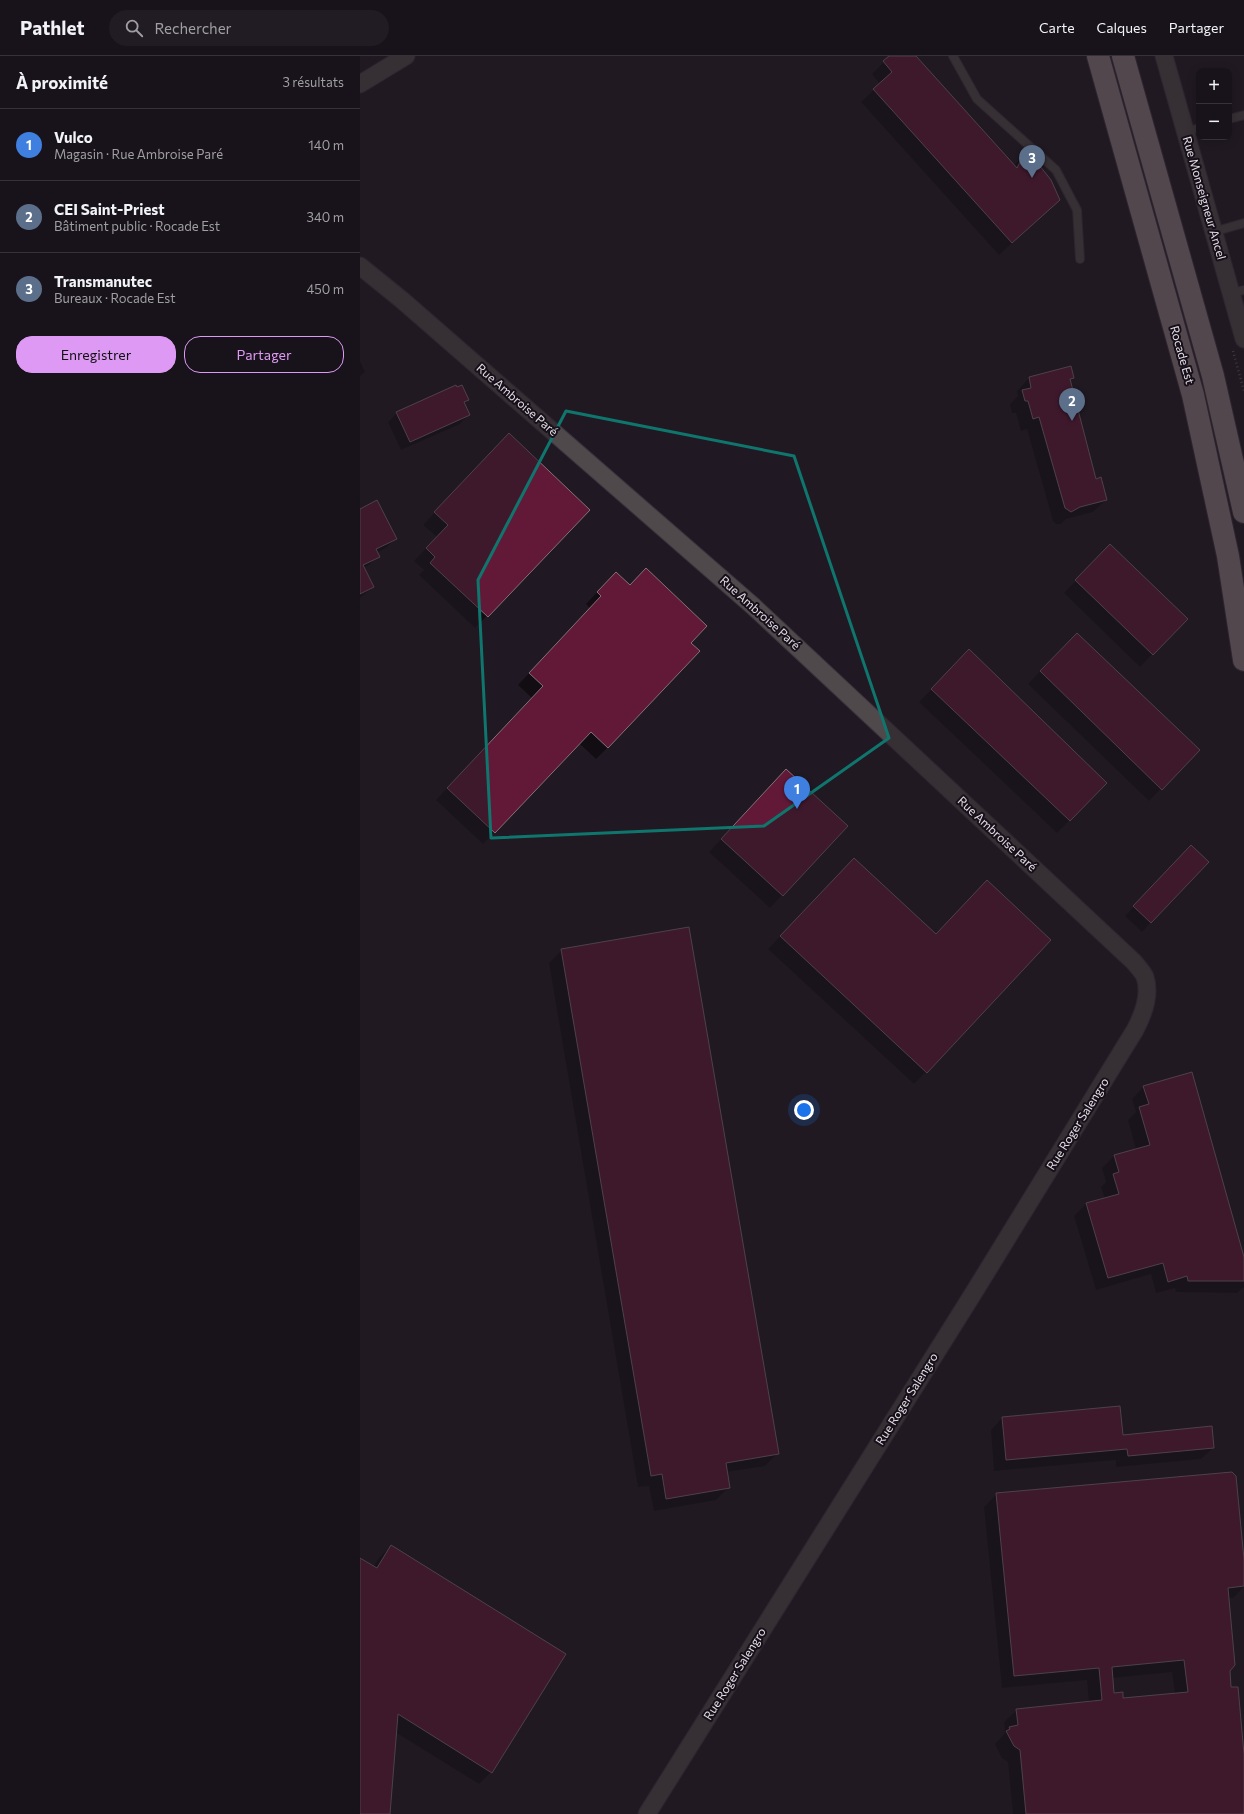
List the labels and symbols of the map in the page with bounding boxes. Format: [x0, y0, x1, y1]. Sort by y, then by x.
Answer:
street label: Rue Monseigneur Ancel [1181, 134, 1229, 261]
pin: 3 [1019, 145, 1045, 178]
street label: Rocade Est [1168, 324, 1198, 386]
street label: Rue Ambroise Paré [474, 360, 561, 438]
pin: 2 [1059, 388, 1085, 421]
street label: Rue Ambroise Paré [718, 573, 804, 652]
pin: 1 [784, 776, 810, 809]
street label: Rue Ambroise Paré [955, 793, 1040, 873]
street label: Rue Roger Salengro [1043, 1075, 1111, 1172]
your location [794, 1100, 814, 1120]
street label: Rue Roger Salengro [872, 1350, 940, 1447]
street label: Rue Roger Salengro [700, 1625, 768, 1722]

